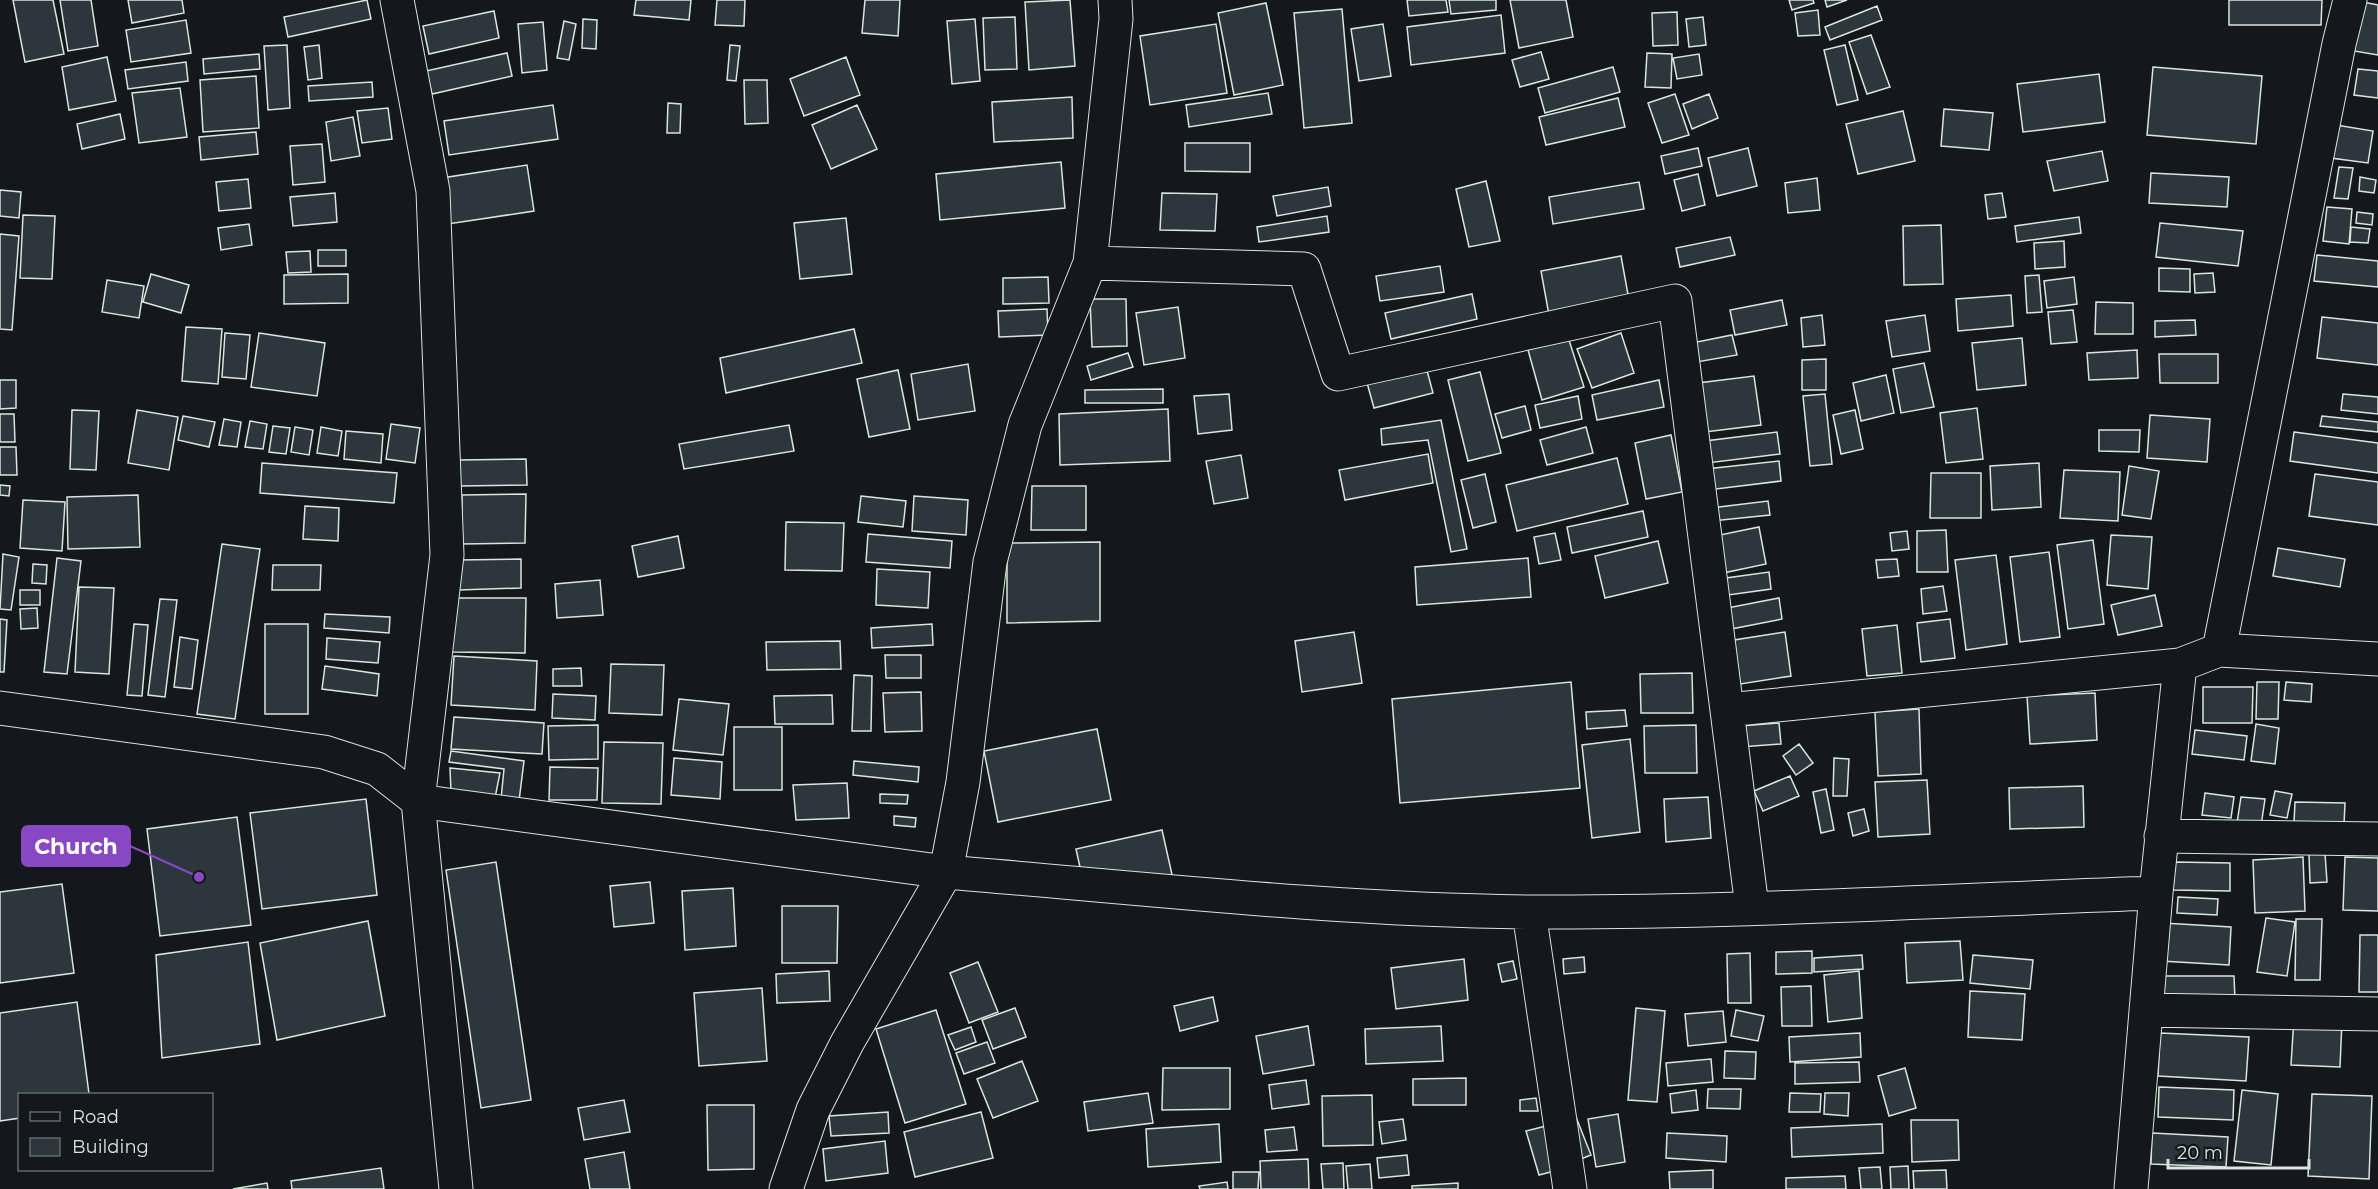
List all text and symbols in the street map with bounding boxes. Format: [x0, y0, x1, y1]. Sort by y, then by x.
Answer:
callout: Church [22, 826, 130, 866]
text: Church [34, 833, 118, 860]
legend [18, 1093, 213, 1171]
text: Road [72, 1106, 119, 1128]
scale bar [2168, 1132, 2309, 1170]
text: Building [72, 1136, 149, 1158]
text: 20 m [2177, 1142, 2223, 1164]

